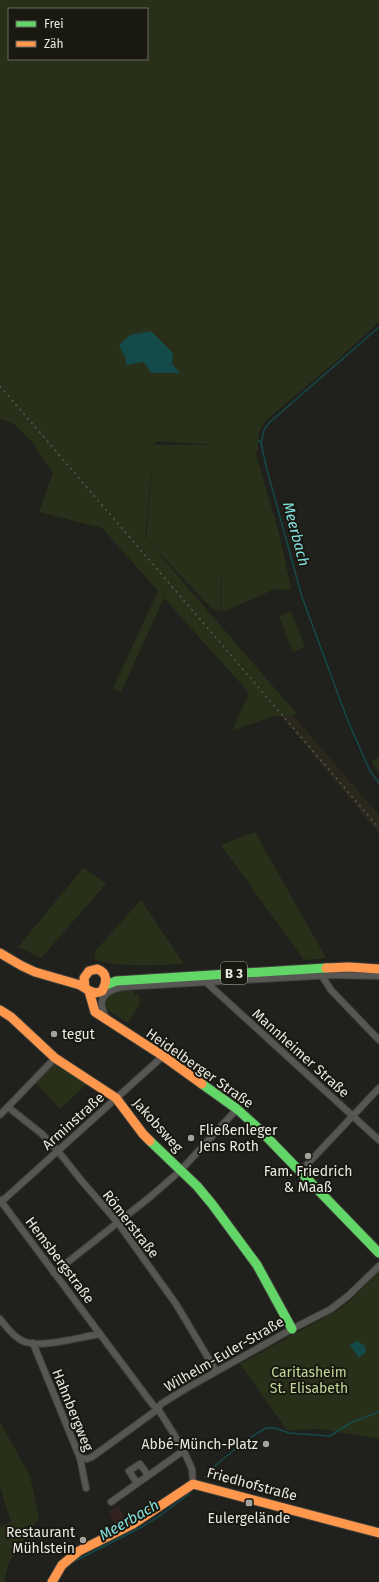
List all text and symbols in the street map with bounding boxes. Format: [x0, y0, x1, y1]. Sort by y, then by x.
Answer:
legend [8, 8, 148, 60]
text: Frei [44, 17, 64, 31]
text: Zäh [44, 37, 64, 51]
water label: Meerbach [279, 500, 313, 568]
road number: B 3 [221, 962, 247, 984]
street label: Mannheimer Straße [249, 1005, 353, 1101]
street label: Heidelberger Straße [143, 1025, 257, 1112]
place label: tegut [62, 1026, 96, 1043]
marker: tegut [49, 1029, 59, 1039]
street label: Arminstraße [39, 1089, 108, 1154]
street label: Jakobsweg [129, 1095, 187, 1156]
place label: Fließenleger Jens Roth [199, 1122, 278, 1155]
marker: Fließenleger Jens Roth [186, 1133, 196, 1143]
marker: Fam. Friedrich & Maaß [303, 1151, 313, 1161]
place label: Fam. Friedrich & Maaß [264, 1163, 352, 1196]
street label: Römerstraße [99, 1187, 162, 1262]
street label: Hemsbergstraße [21, 1214, 98, 1307]
street label: Wilhelm-Euler-Straße [161, 1313, 287, 1396]
park label: Caritasheim St. Elisabeth [270, 1364, 348, 1397]
street label: Hahnbergweg [48, 1367, 97, 1454]
place label: Abbé-Münch-Platz [141, 1436, 258, 1453]
marker: Abbé-Münch-Platz [261, 1439, 271, 1449]
street label: Friedhofstraße [205, 1464, 299, 1505]
water label: Meerbach [96, 1496, 162, 1544]
marker: Eulergelände [244, 1498, 254, 1508]
place label: Eulergelände [208, 1510, 290, 1527]
place label: Restaurant Mühlstein [6, 1524, 76, 1557]
marker: Restaurant Mühlstein [78, 1535, 88, 1545]

